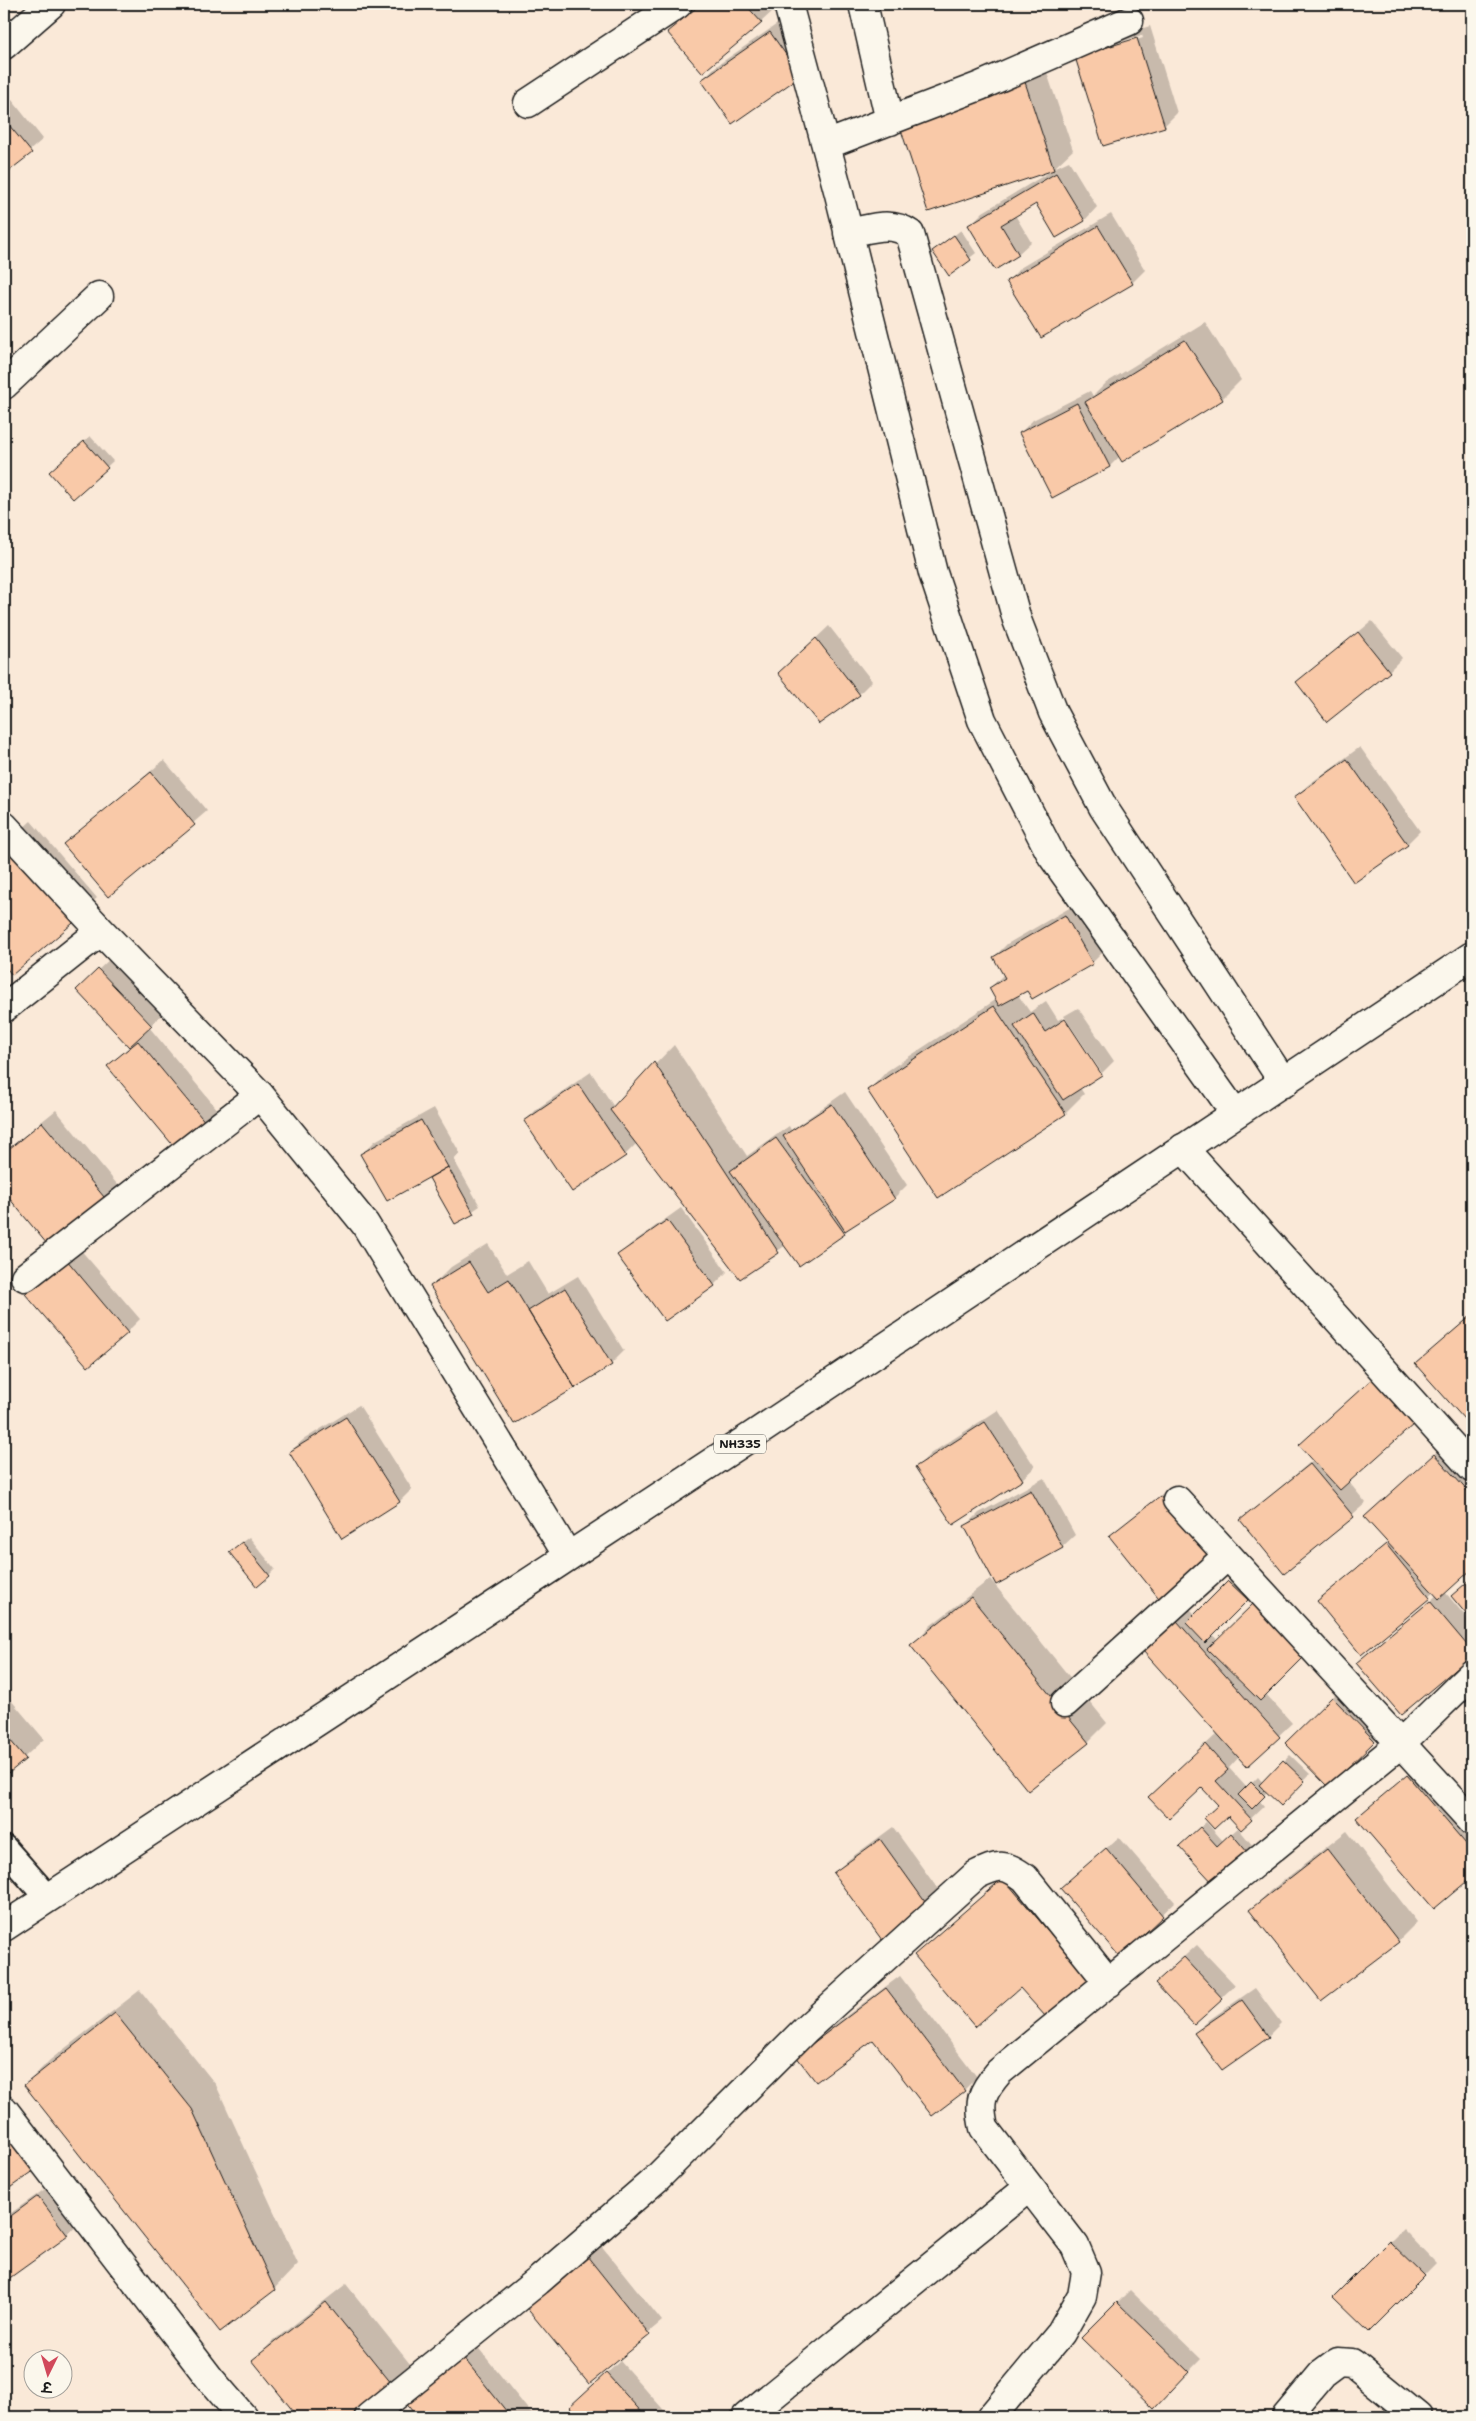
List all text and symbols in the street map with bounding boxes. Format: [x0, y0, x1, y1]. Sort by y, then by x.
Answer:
road number: NH335 [714, 1435, 766, 1454]
north arrow [22, 2348, 72, 2398]
text: उ [40, 2377, 54, 2396]

